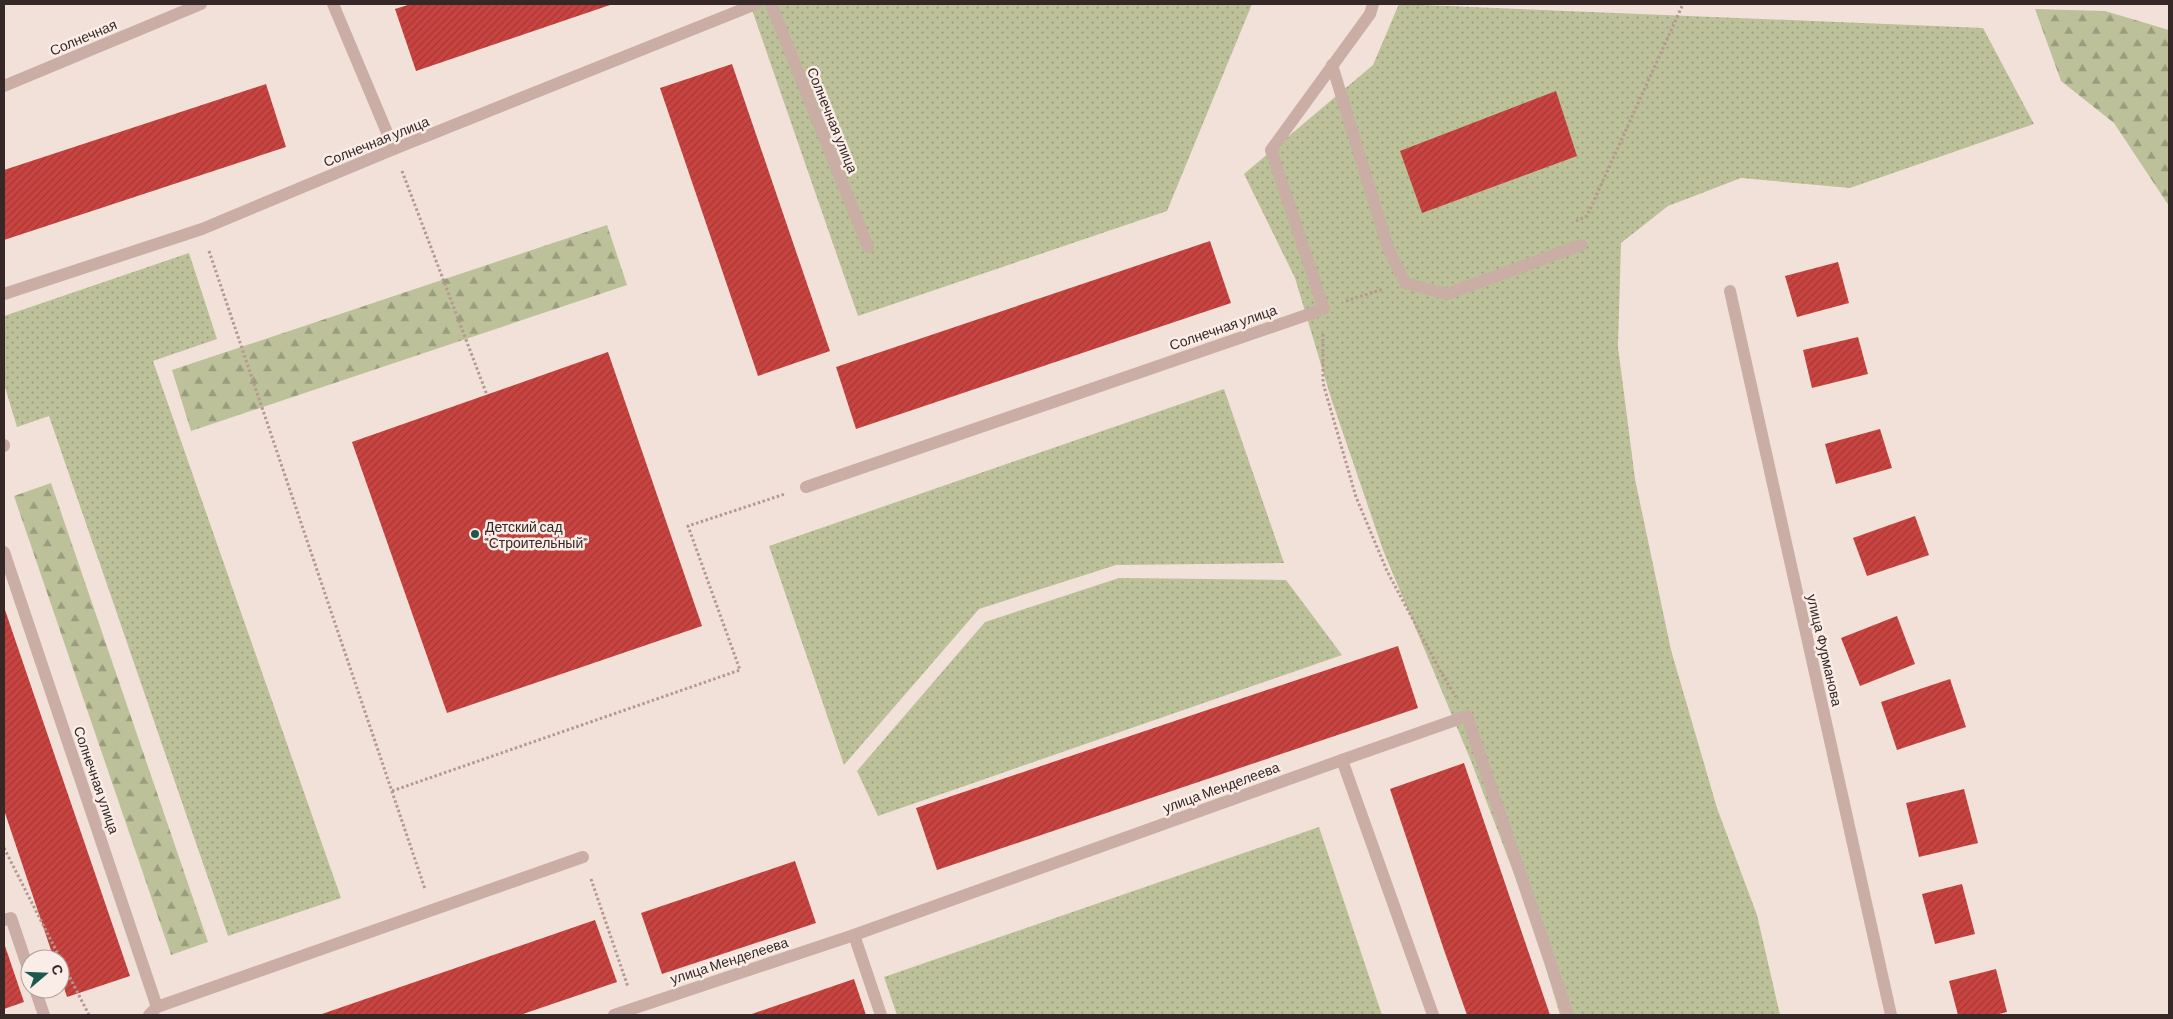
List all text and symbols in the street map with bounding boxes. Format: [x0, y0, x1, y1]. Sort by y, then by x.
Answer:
street label: Солнечная [47, 15, 119, 59]
street label: Солнечная улица [804, 65, 862, 176]
street label: Солнечная улица [321, 112, 432, 170]
street label: Солнечная улица [1167, 301, 1279, 353]
place label: Детский сад "Строительный" [485, 518, 587, 551]
marker: Детский сад "Строительный" [469, 528, 481, 540]
street label: улица Фурманова [1804, 592, 1846, 708]
street label: Солнечная улица [71, 724, 123, 836]
street label: улица Менделеева [1160, 758, 1282, 816]
street label: улица Менделеева [668, 933, 790, 987]
north arrow [20, 949, 70, 999]
text: С [48, 962, 67, 977]

